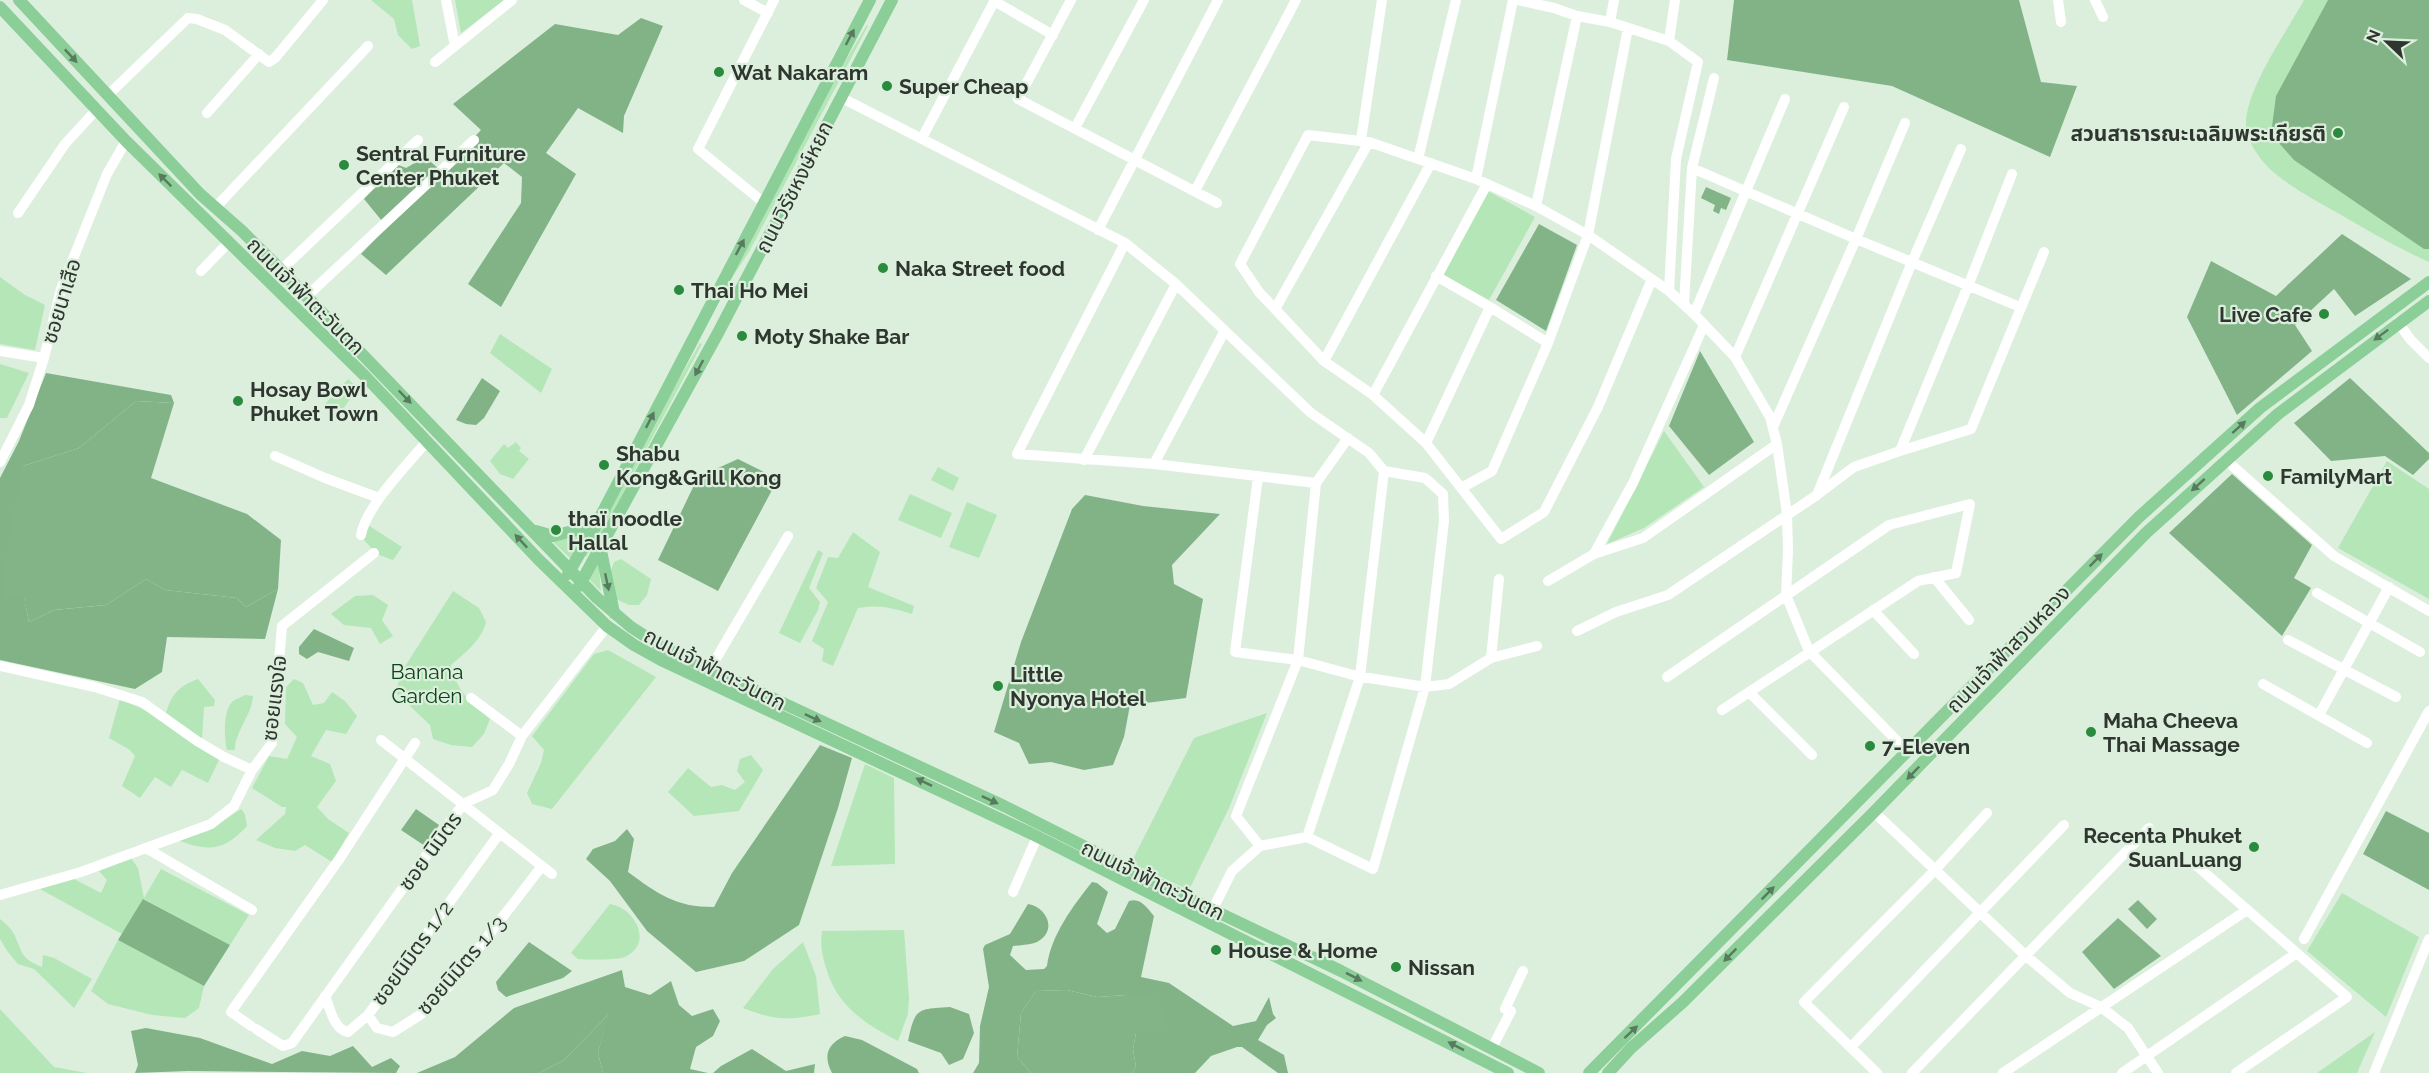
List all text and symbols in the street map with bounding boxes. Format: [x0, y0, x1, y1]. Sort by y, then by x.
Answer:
north arrow [2357, 12, 2417, 72]
text: N [2363, 27, 2385, 46]
one-way arrow [845, 29, 855, 46]
one-way arrow [64, 48, 78, 63]
place label: Wat Nakaram [731, 60, 868, 85]
marker: Wat Nakaram [712, 65, 726, 79]
place label: Super Cheap [899, 74, 1028, 99]
marker: Super Cheap [880, 79, 894, 93]
street label: ถนนวิรัชหงษ์หยก [750, 117, 838, 257]
place label: สวนสาธารณะเฉลิมพระเกียรติ [2070, 121, 2326, 146]
marker: สวนสาธารณะเฉลิมพระเกียรติ [2331, 126, 2345, 140]
place label: Sentral Furniture Center Phuket [356, 141, 526, 190]
marker: Sentral Furniture Center Phuket [337, 158, 351, 172]
one-way arrow [158, 172, 172, 187]
street label: ถนนเจ้าฟ้าตะวันตก [242, 232, 370, 360]
one-way arrow [736, 239, 745, 256]
street label: ซอยนาเสือ [36, 255, 86, 347]
place label: Naka Street food [895, 256, 1065, 281]
marker: Naka Street food [876, 261, 890, 275]
place label: Thai Ho Mei [691, 278, 808, 303]
marker: Thai Ho Mei [672, 283, 686, 297]
place label: Live Cafe [2219, 302, 2312, 327]
marker: Live Cafe [2317, 307, 2331, 321]
place label: Moty Shake Bar [754, 324, 909, 349]
marker: Moty Shake Bar [735, 329, 749, 343]
one-way arrow [2374, 329, 2389, 341]
one-way arrow [694, 360, 704, 377]
place label: Hosay Bowl Phuket Town [250, 377, 378, 426]
one-way arrow [398, 390, 412, 405]
marker: Hosay Bowl Phuket Town [231, 394, 245, 408]
one-way arrow [645, 412, 655, 429]
one-way arrow [2231, 421, 2246, 434]
place label: Shabu Kong&Grill Kong [616, 441, 782, 490]
marker: Shabu Kong&Grill Kong [597, 458, 611, 472]
place label: FamilyMart [2280, 464, 2392, 489]
marker: FamilyMart [2261, 469, 2275, 483]
one-way arrow [2191, 478, 2206, 491]
place label: thaï noodle Hallal [568, 506, 683, 555]
marker: thaï noodle Hallal [549, 523, 563, 537]
one-way arrow [514, 533, 528, 548]
one-way arrow [2089, 553, 2103, 567]
one-way arrow [603, 572, 612, 591]
street label: ถนนเจ้าฟ้าสวนหลวง [1941, 580, 2075, 718]
street label: ถนนเจ้าฟ้าตะวันตก [640, 622, 790, 716]
street label: ซอยแรงใจ [256, 654, 292, 742]
park label: Banana Garden [391, 659, 463, 708]
place label: Little Nyonya Hotel [1010, 662, 1146, 711]
marker: Little Nyonya Hotel [991, 679, 1005, 693]
place label: Maha Cheeva Thai Massage [2103, 708, 2240, 757]
one-way arrow [805, 713, 822, 722]
marker: Maha Cheeva Thai Massage [2084, 725, 2098, 739]
place label: 7-Eleven [1882, 734, 1970, 759]
marker: 7-Eleven [1863, 739, 1877, 753]
one-way arrow [1906, 765, 1920, 780]
one-way arrow [915, 777, 932, 786]
one-way arrow [982, 795, 999, 804]
street label: ซอย นิมิตร [393, 807, 467, 895]
place label: Recenta Phuket SuanLuang [2083, 823, 2242, 872]
street label: ถนนเจ้าฟ้าตะวันตก [1077, 835, 1229, 925]
marker: Recenta Phuket SuanLuang [2247, 840, 2261, 854]
one-way arrow [1760, 886, 1775, 900]
street label: ซอยนิมิตร 1/2 [366, 896, 458, 1010]
street label: ซอยนิมิตร 1/3 [411, 910, 511, 1020]
place label: House & Home [1228, 938, 1378, 963]
marker: House & Home [1209, 943, 1223, 957]
one-way arrow [1724, 947, 1738, 961]
place label: Nissan [1408, 955, 1475, 980]
marker: Nissan [1389, 960, 1403, 974]
one-way arrow [1346, 973, 1363, 982]
one-way arrow [1623, 1026, 1638, 1039]
one-way arrow [1447, 1041, 1464, 1051]

